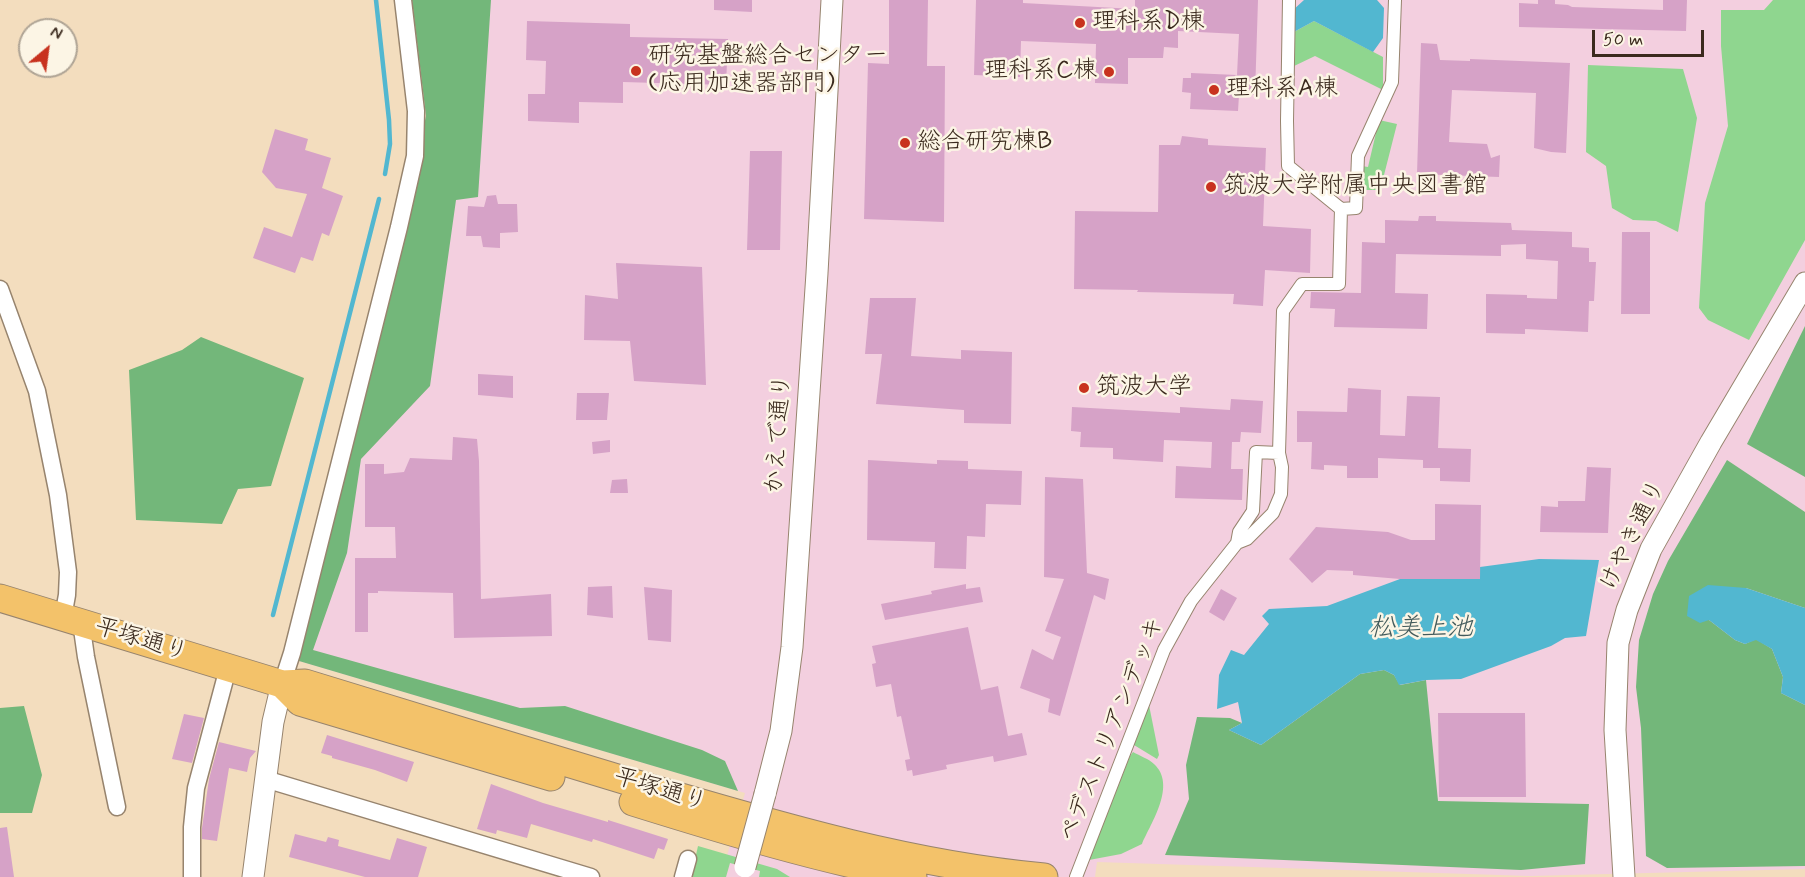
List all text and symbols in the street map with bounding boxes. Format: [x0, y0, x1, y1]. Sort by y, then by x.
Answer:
place label: 理科系D棟 [1092, 9, 1205, 37]
marker: 理科系D棟 [1073, 16, 1087, 30]
north arrow [18, 18, 78, 78]
scale bar [1595, 18, 1708, 56]
text: N [46, 22, 66, 45]
text: 50 m [1603, 28, 1643, 52]
place label: 研究基盤総合センター (応用加速器部門) [648, 43, 888, 99]
place label: 理科系C棟 [984, 58, 1097, 86]
marker: 研究基盤総合センター (応用加速器部門) [629, 64, 643, 78]
marker: 理科系C棟 [1102, 65, 1116, 79]
place label: 理科系A棟 [1226, 76, 1338, 104]
marker: 理科系A棟 [1207, 83, 1221, 97]
place label: 総合研究棟B [917, 129, 1052, 157]
marker: 総合研究棟B [898, 136, 912, 150]
place label: 筑波大学附属中央図書館 [1223, 173, 1487, 201]
marker: 筑波大学附属中央図書館 [1204, 180, 1218, 194]
street label: かえで通り [761, 373, 799, 495]
place label: 筑波大学 [1096, 374, 1192, 402]
marker: 筑波大学 [1077, 381, 1091, 395]
street label: けやき通り [1595, 476, 1673, 596]
street label: 平塚通り [91, 613, 191, 669]
street label: ペデストリアンデッキ [1055, 613, 1171, 847]
water label: 松美上池 [1369, 614, 1473, 646]
street label: 平塚通り [610, 763, 710, 819]

